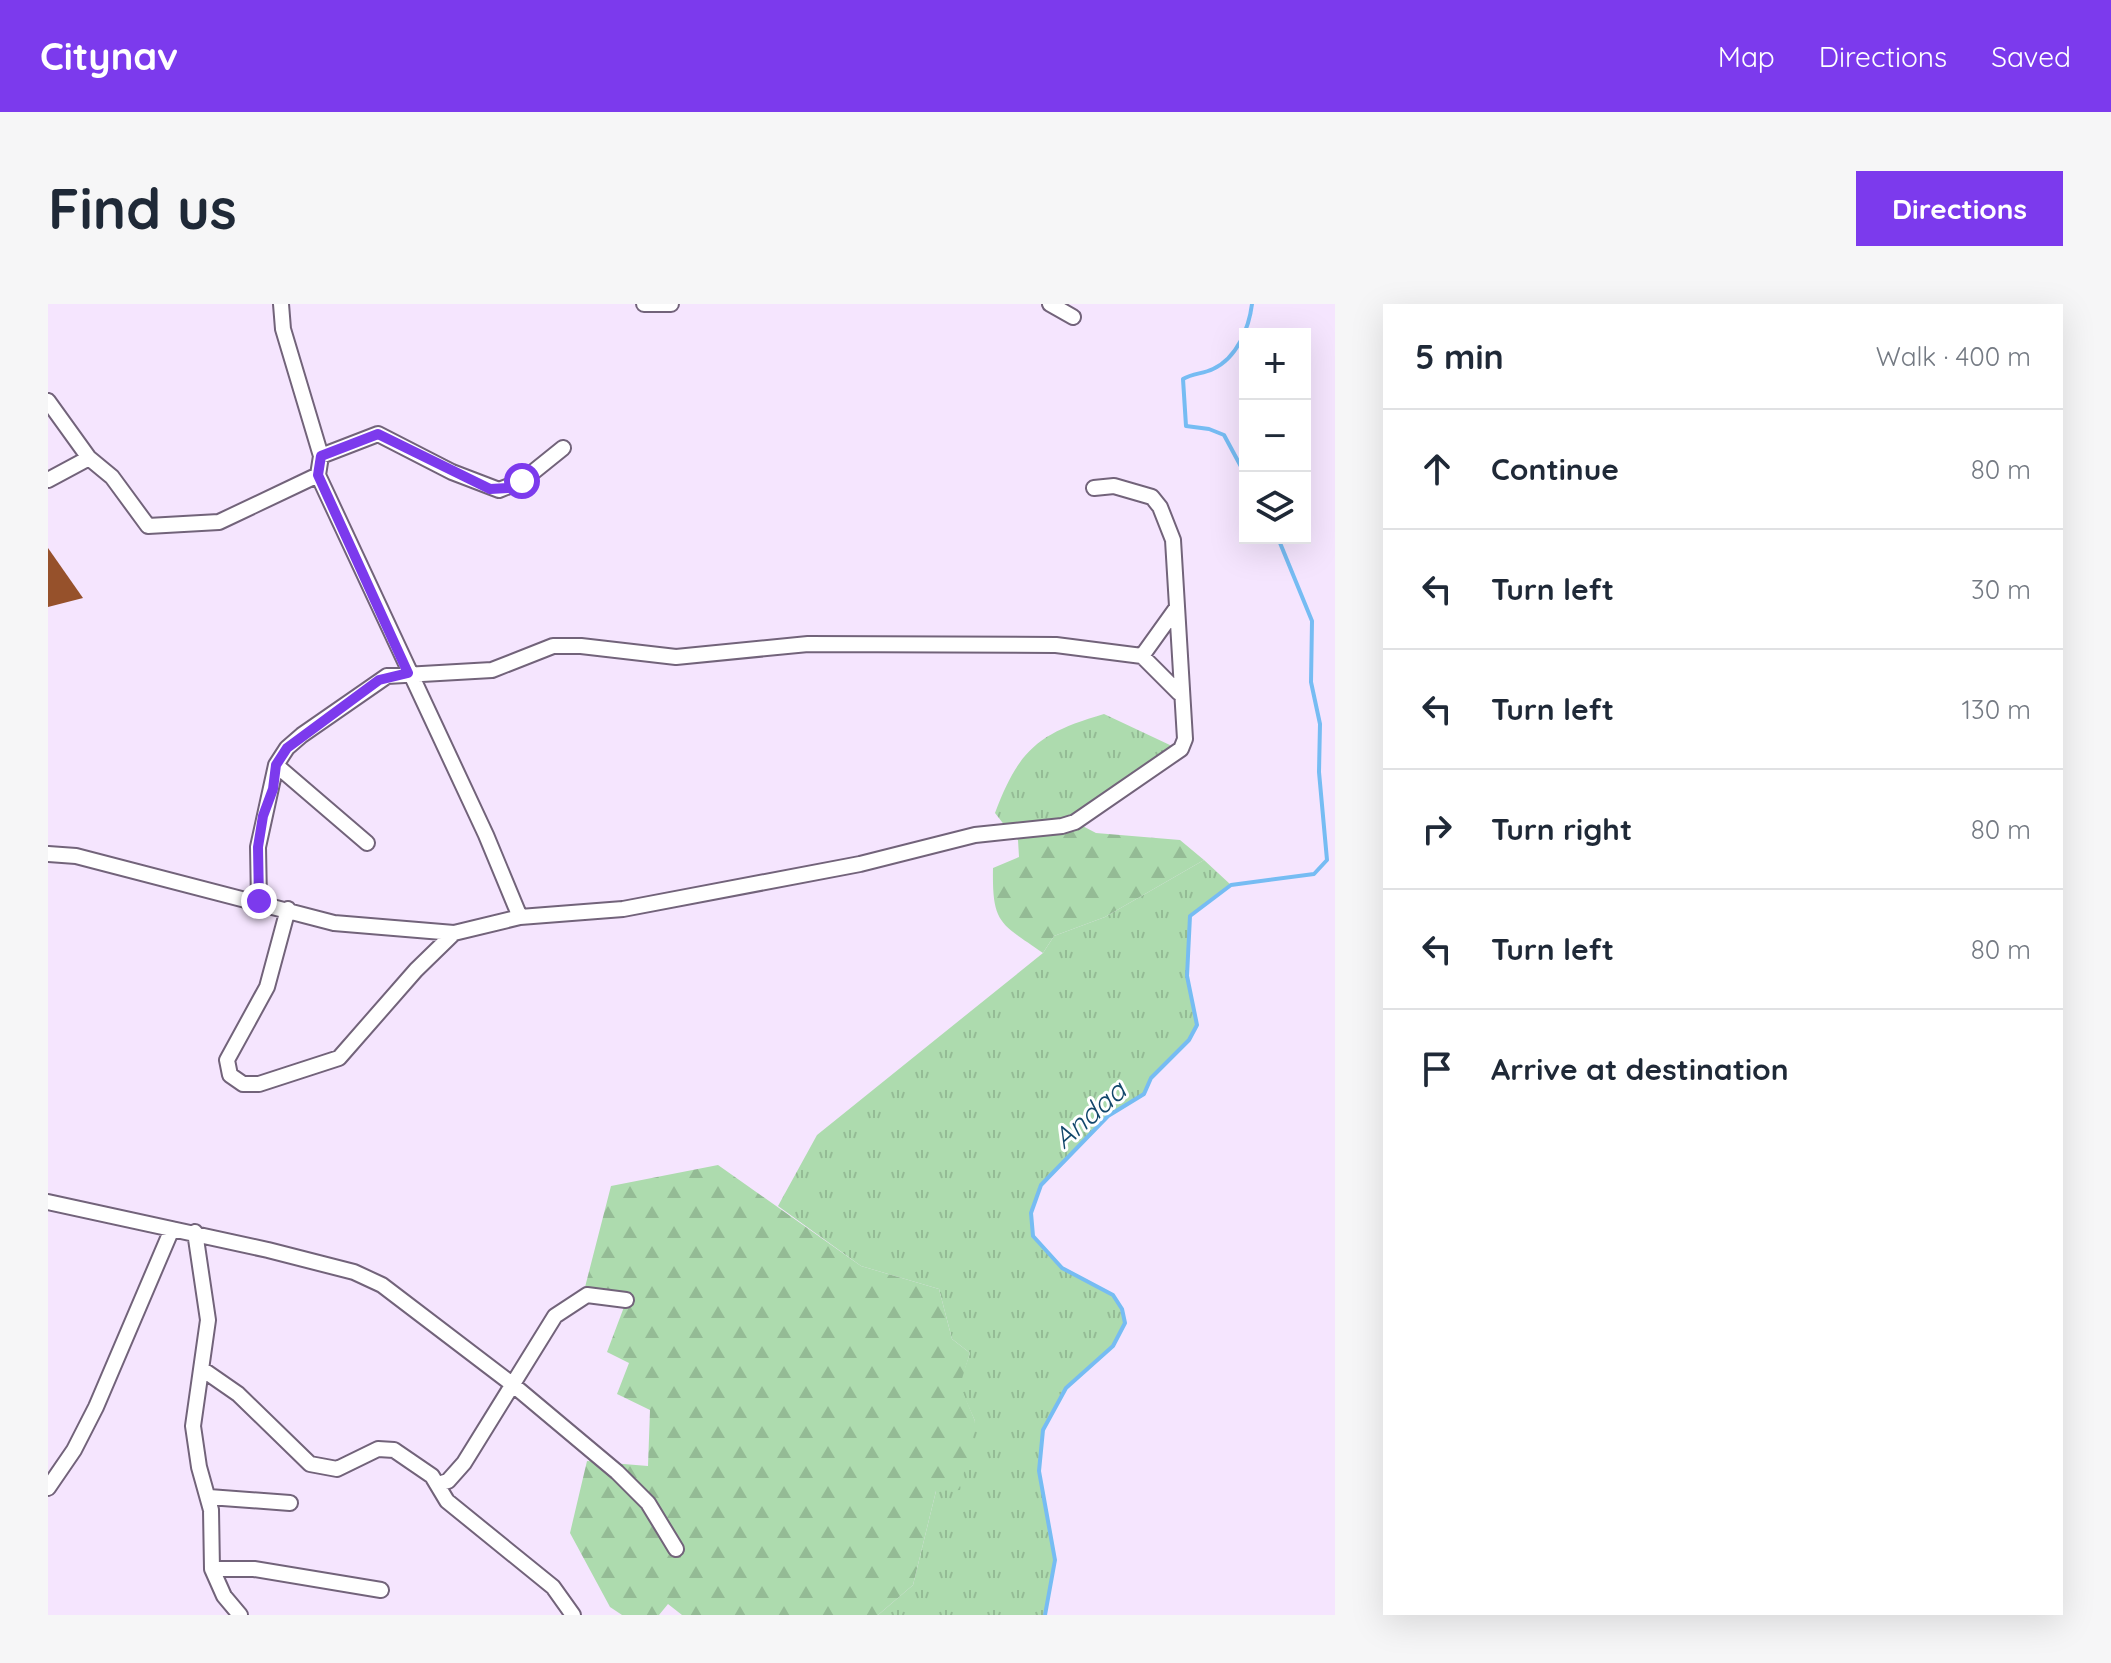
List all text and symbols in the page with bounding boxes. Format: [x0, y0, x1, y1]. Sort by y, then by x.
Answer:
text: Citynav [40, 32, 178, 80]
text: Map [1718, 39, 1775, 74]
text: Directions [1819, 39, 1947, 74]
text: Saved [1991, 39, 2071, 74]
button: Directions [1856, 171, 2063, 246]
text: Find us [48, 173, 237, 243]
map controls [1239, 328, 1311, 544]
button: + [1239, 328, 1311, 400]
text: 5 min [1415, 335, 1504, 378]
text: Walk · 400 m [1876, 340, 2031, 373]
button: − [1239, 400, 1311, 472]
icon: ahead [1415, 447, 1459, 491]
text: Continue [1491, 450, 1619, 488]
text: 80 m [1971, 453, 2031, 486]
route start [504, 463, 540, 499]
button: layers [1239, 472, 1311, 544]
icon: left [1415, 567, 1459, 611]
text: Turn left [1491, 570, 1614, 608]
text: 30 m [1971, 573, 2031, 606]
icon: left [1415, 687, 1459, 731]
text: Turn left [1491, 690, 1614, 728]
text: 130 m [1961, 693, 2031, 726]
icon: right [1415, 807, 1459, 851]
text: Turn right [1491, 810, 1632, 848]
text: 80 m [1971, 813, 2031, 846]
route end [241, 883, 277, 919]
icon: left [1415, 927, 1459, 971]
text: Turn left [1491, 930, 1614, 968]
text: 80 m [1971, 933, 2031, 966]
icon: arrive [1415, 1047, 1459, 1091]
text: Arrive at destination [1491, 1050, 1789, 1088]
water label: Andaa [1045, 1071, 1134, 1155]

